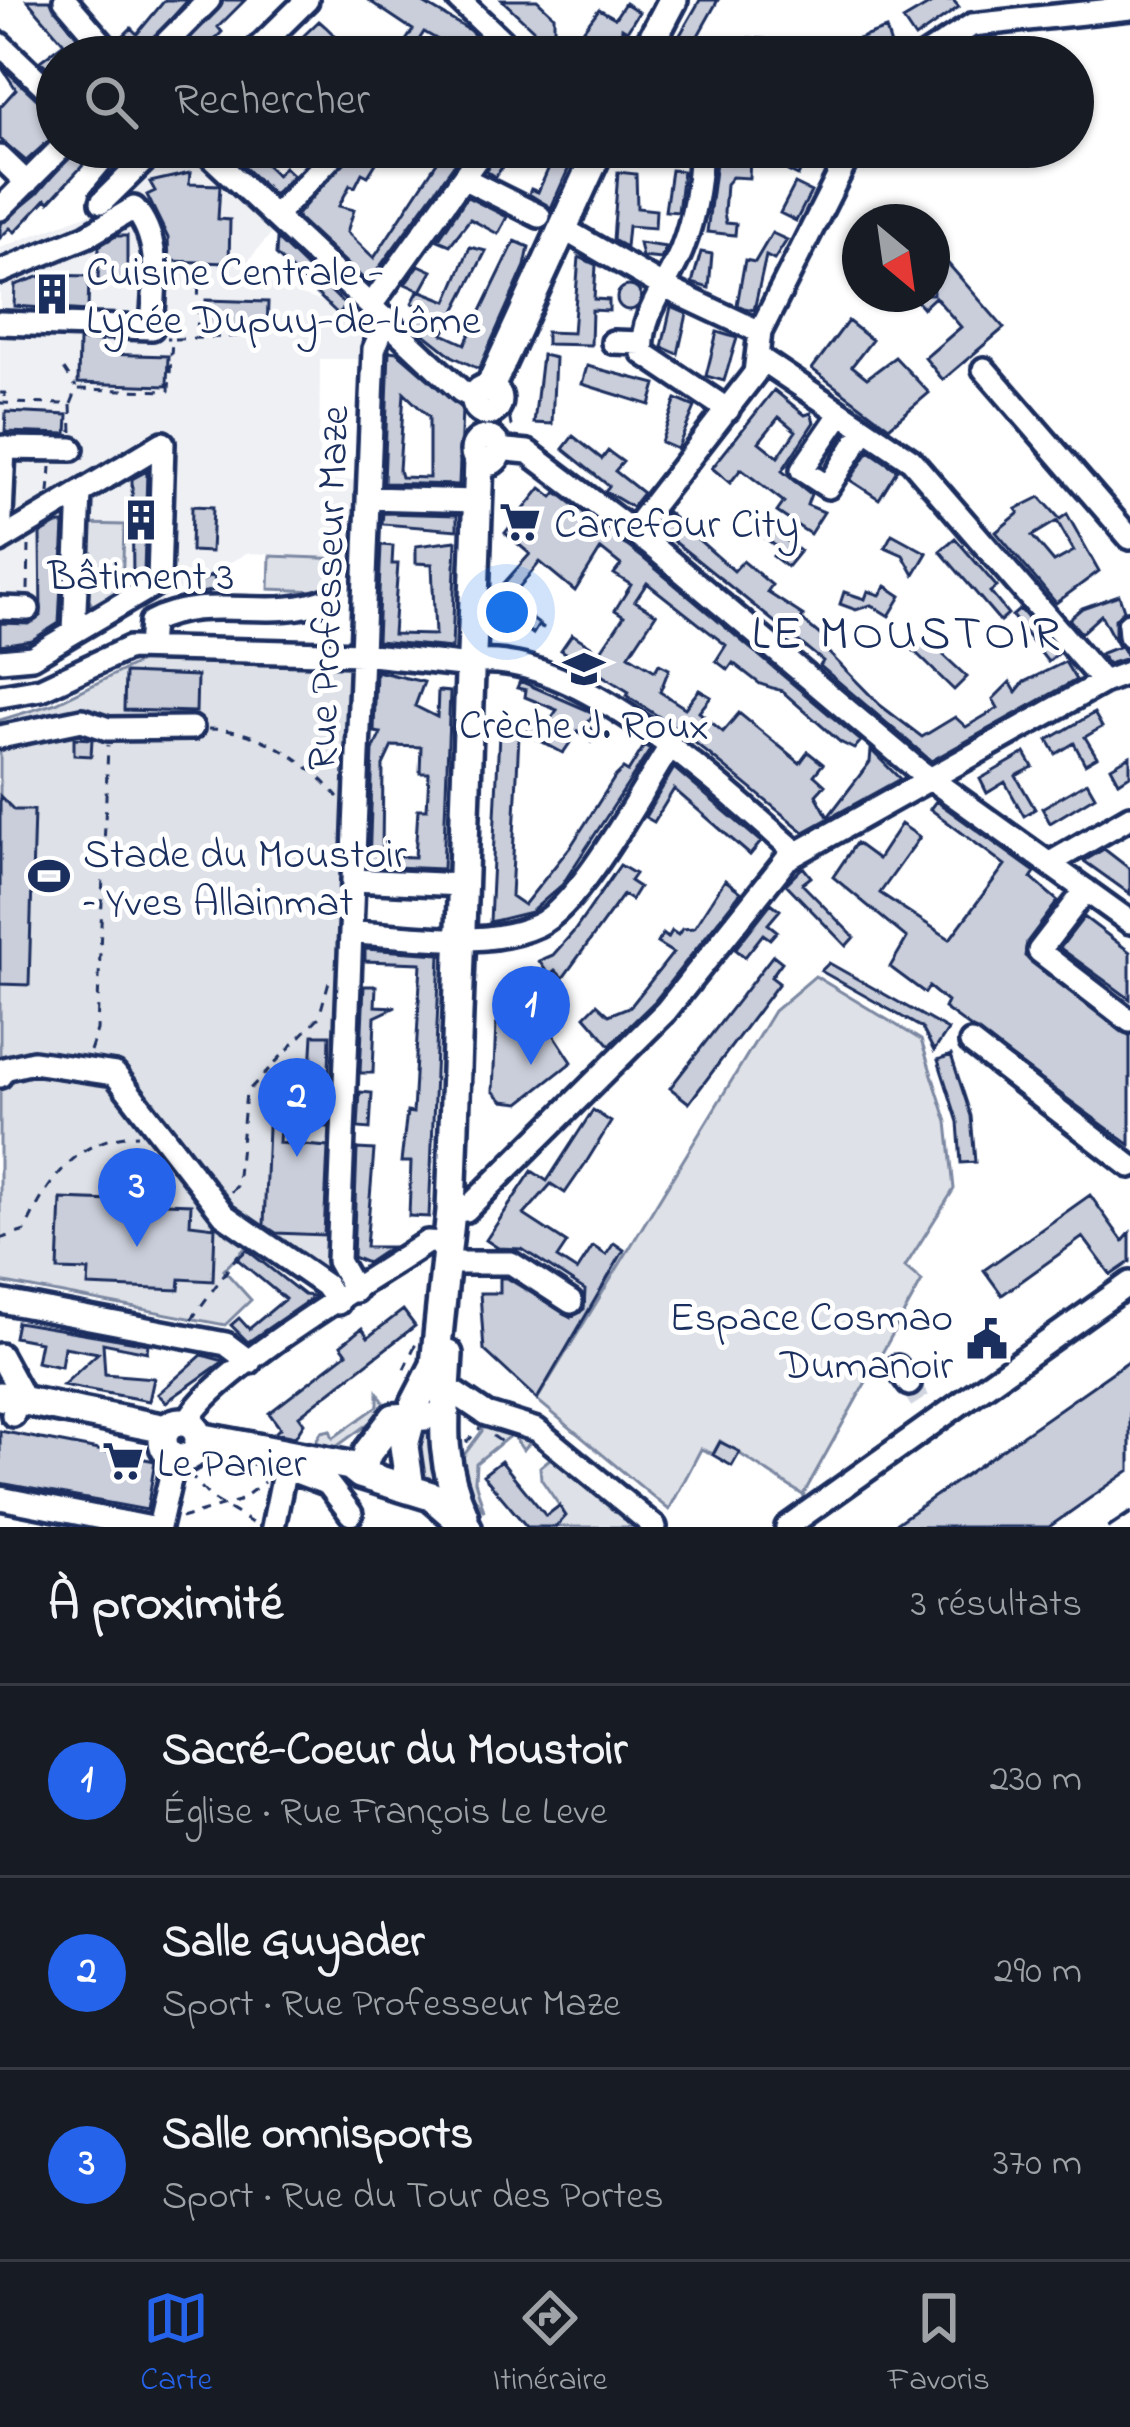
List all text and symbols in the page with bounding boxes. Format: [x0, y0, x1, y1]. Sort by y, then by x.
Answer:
search box [36, 36, 1094, 168]
icon: search [78, 69, 144, 135]
text: Rechercher [174, 69, 370, 135]
north arrow [842, 204, 950, 312]
place label: Cuisine Centrale - Lycée Dupuy-de-Lôme [86, 244, 481, 353]
building icon: Cuisine Centrale - Lycée Dupuy-de-Lôme [29, 271, 75, 317]
street label: Rue Professeur Maze [294, 405, 367, 772]
place label: Carrefour City [554, 496, 799, 557]
building icon: Bâtiment 3 [118, 497, 164, 543]
supermarket icon: Carrefour City [497, 499, 543, 545]
place label: Bâtiment 3 [47, 548, 234, 609]
your location [477, 582, 537, 642]
district label: LE MOUSTOIR [752, 601, 1062, 671]
school or university icon: Crèche J. Roux [561, 646, 607, 692]
place label: Crèche J. Roux [459, 697, 709, 758]
place label: Stade du Moustoir – Yves Allainmat [83, 826, 408, 935]
sports icon: Stade du Moustoir – Yves Allainmat [26, 853, 72, 899]
pin: 1 [492, 966, 570, 1065]
pin: 2 [258, 1058, 336, 1157]
pin: 3 [98, 1148, 176, 1247]
place label: Espace Cosmao Dumanoir [669, 1289, 954, 1398]
public building icon: Espace Cosmao Dumanoir [964, 1316, 1010, 1362]
place label: Le Panier [157, 1435, 307, 1496]
supermarket icon: Le Panier [100, 1438, 146, 1484]
text: À proximité [48, 1568, 283, 1643]
text: 3 résultats [911, 1577, 1082, 1634]
text: Sacré-Coeur du Moustoir [162, 1719, 627, 1785]
text: 1 [81, 1752, 93, 1809]
text: 230 m [990, 1752, 1082, 1809]
text: Église · Rue François Le Leve [162, 1785, 607, 1842]
text: Salle Guyader [162, 1911, 424, 1977]
text: 2 [77, 1944, 97, 2001]
text: 290 m [994, 1944, 1082, 2001]
text: Sport · Rue Professeur Maze [162, 1977, 620, 2034]
text: Salle omnisports [162, 2103, 473, 2169]
text: 3 [79, 2136, 95, 2193]
text: 370 m [993, 2136, 1082, 2193]
text: Sport · Rue du Tour des Portes [162, 2169, 664, 2226]
tab: Carte [140, 2285, 212, 2405]
tab: Itinéraire [493, 2285, 607, 2405]
tab: Favoris [888, 2285, 990, 2405]

